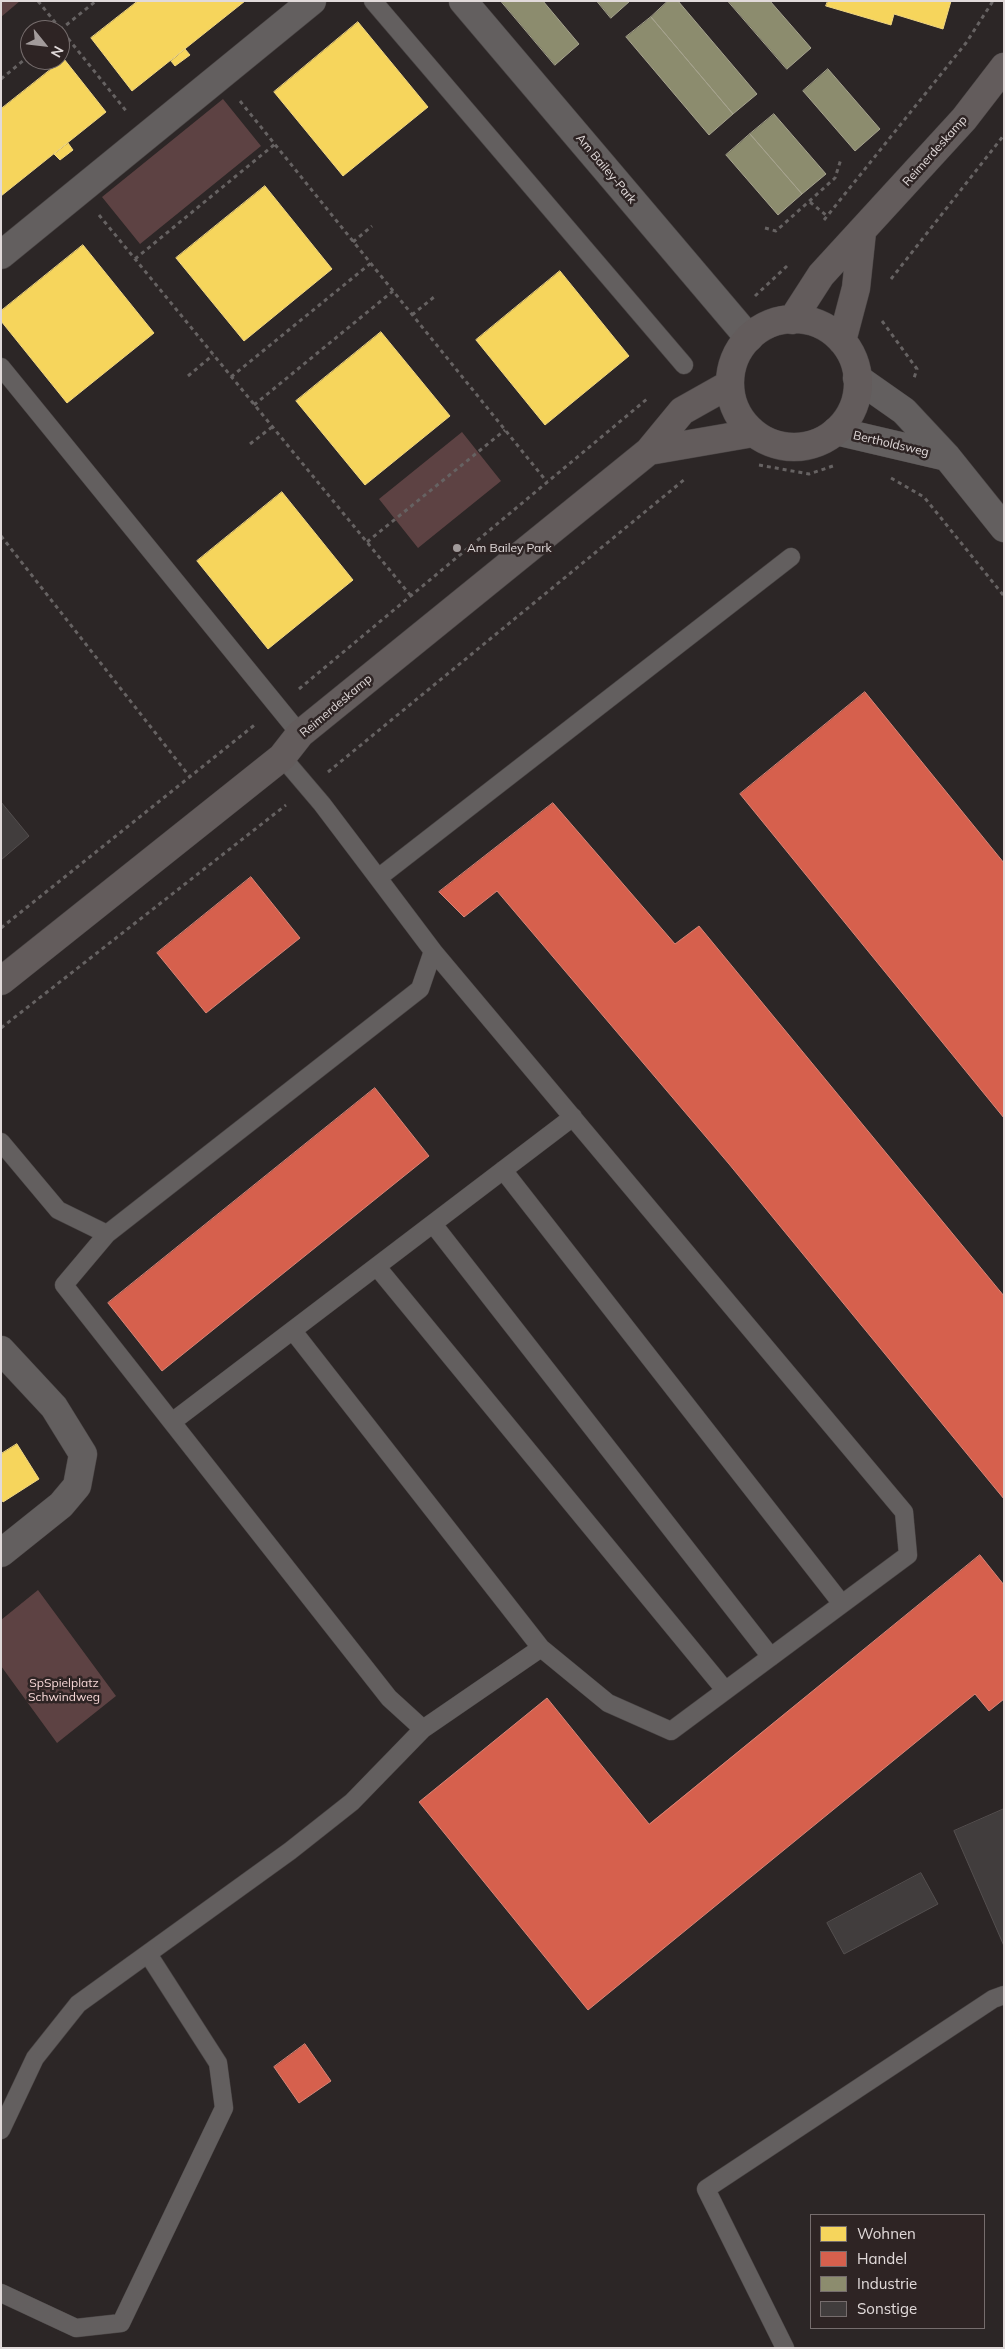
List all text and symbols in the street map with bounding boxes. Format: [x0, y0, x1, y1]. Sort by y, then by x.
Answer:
north arrow [20, 20, 70, 70]
text: N [47, 43, 68, 61]
street label: Reimerdeskamp [900, 113, 970, 189]
street label: Am Bailey-Park [573, 131, 639, 207]
street label: Bertholdsweg [852, 428, 930, 460]
place label: Am Bailey Park [467, 541, 552, 555]
marker: Am Bailey Park [451, 542, 463, 554]
street label: Reimerdeskamp [297, 672, 375, 740]
park label: SpSpielplatz Schwindweg [28, 1676, 100, 1704]
legend [810, 2214, 985, 2329]
text: Wohnen [857, 2224, 916, 2243]
text: Handel [857, 2249, 907, 2268]
text: Industrie [857, 2274, 917, 2293]
text: Sonstige [857, 2299, 917, 2318]

